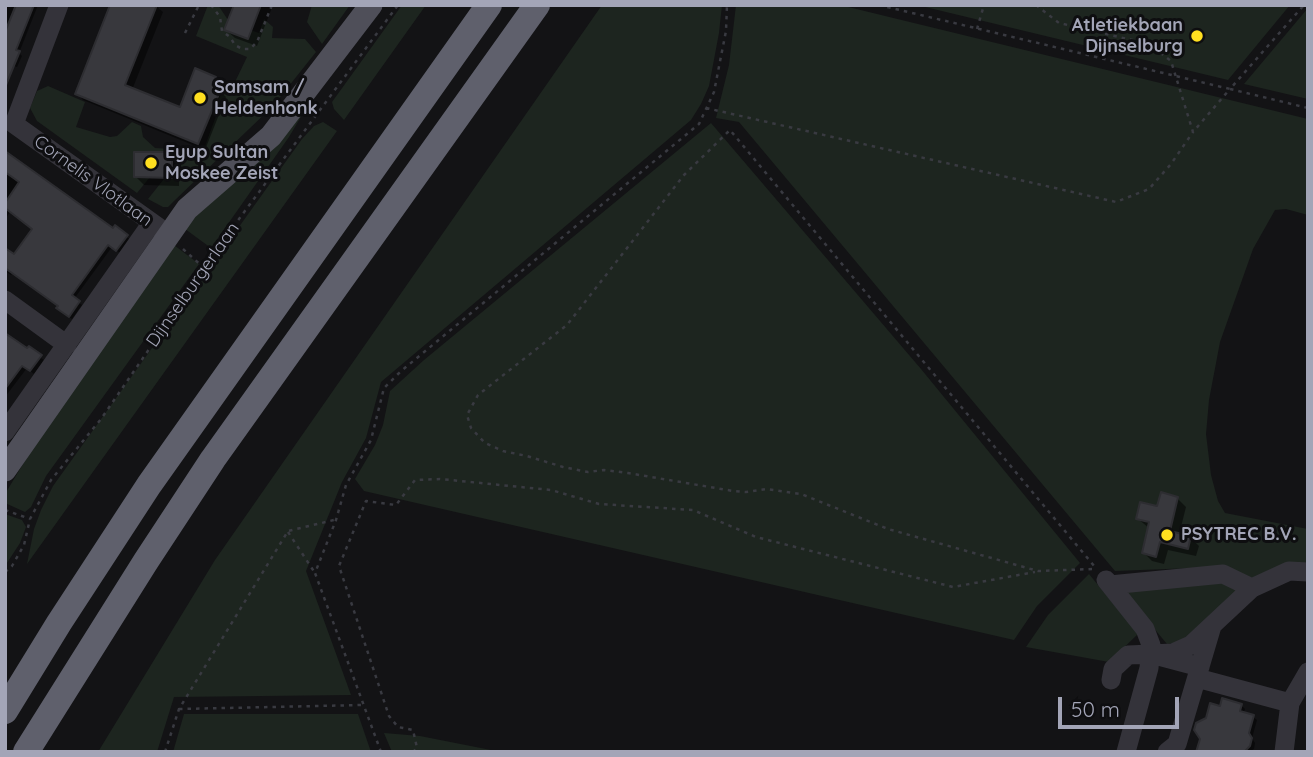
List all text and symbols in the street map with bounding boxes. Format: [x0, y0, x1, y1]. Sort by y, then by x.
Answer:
place label: Atletiekbaan Dijnselburg [1072, 15, 1183, 58]
marker: Atletiekbaan Dijnselburg [1189, 28, 1205, 44]
place label: Samsam / Heldenhonk [214, 77, 318, 119]
marker: Samsam / Heldenhonk [192, 90, 208, 106]
street label: Cornelis Vlotlaan [30, 131, 156, 231]
place label: Eyup Sultan Moskee Zeist [165, 142, 278, 184]
marker: Eyup Sultan Moskee Zeist [143, 155, 159, 171]
street label: Dijnselburgerlaan [142, 219, 244, 351]
place label: PSYTREC B.V. [1181, 524, 1296, 546]
marker: PSYTREC B.V. [1159, 527, 1175, 543]
scale bar [1061, 684, 1182, 728]
text: 50 m [1071, 696, 1120, 722]

